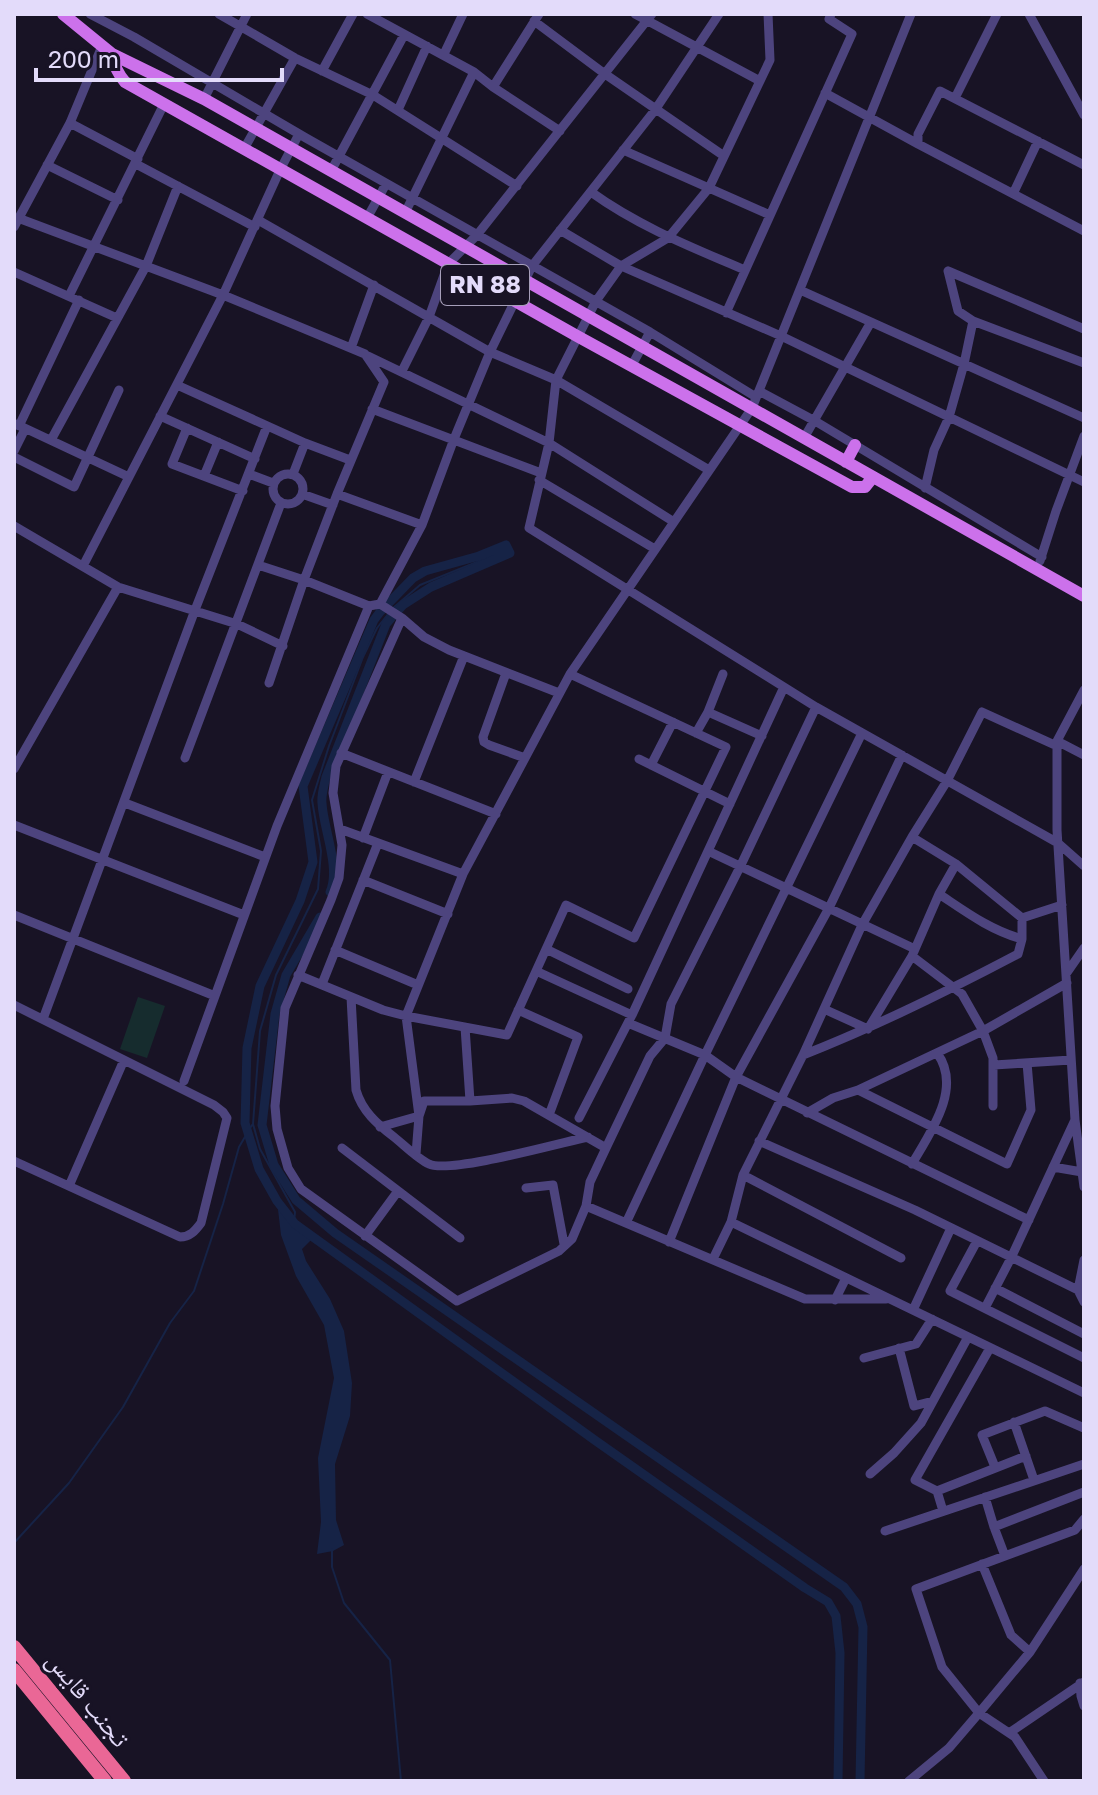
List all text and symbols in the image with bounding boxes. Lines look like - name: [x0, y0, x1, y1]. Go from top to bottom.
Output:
- scale bar: [36, 32, 282, 82]
- text: 200 m: [48, 44, 119, 73]
- road number: RN 88: [441, 265, 529, 305]
- street label: تجنب قايس: [40, 1644, 137, 1754]

